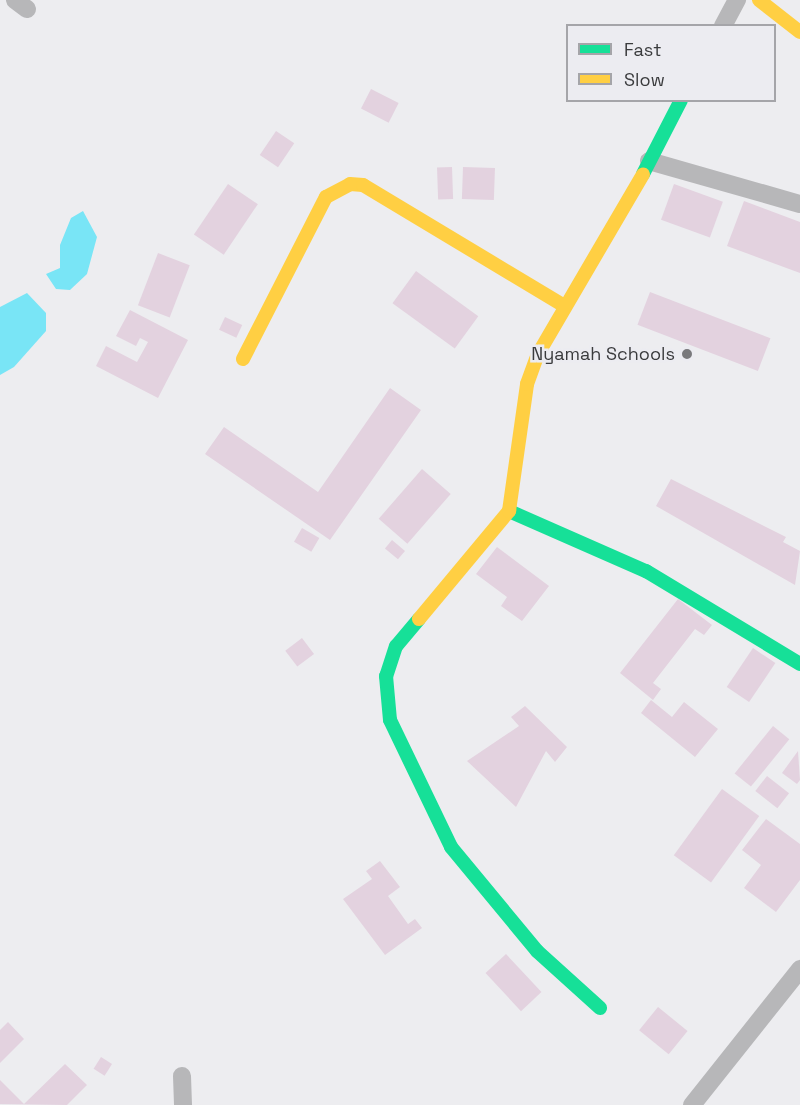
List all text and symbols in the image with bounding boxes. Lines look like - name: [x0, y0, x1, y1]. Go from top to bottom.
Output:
- legend: [566, 24, 776, 102]
- text: Fast: [624, 38, 661, 61]
- text: Slow: [624, 68, 665, 91]
- place label: Nyamah Schools: [531, 343, 675, 365]
- marker: Nyamah Schools: [680, 347, 694, 361]

